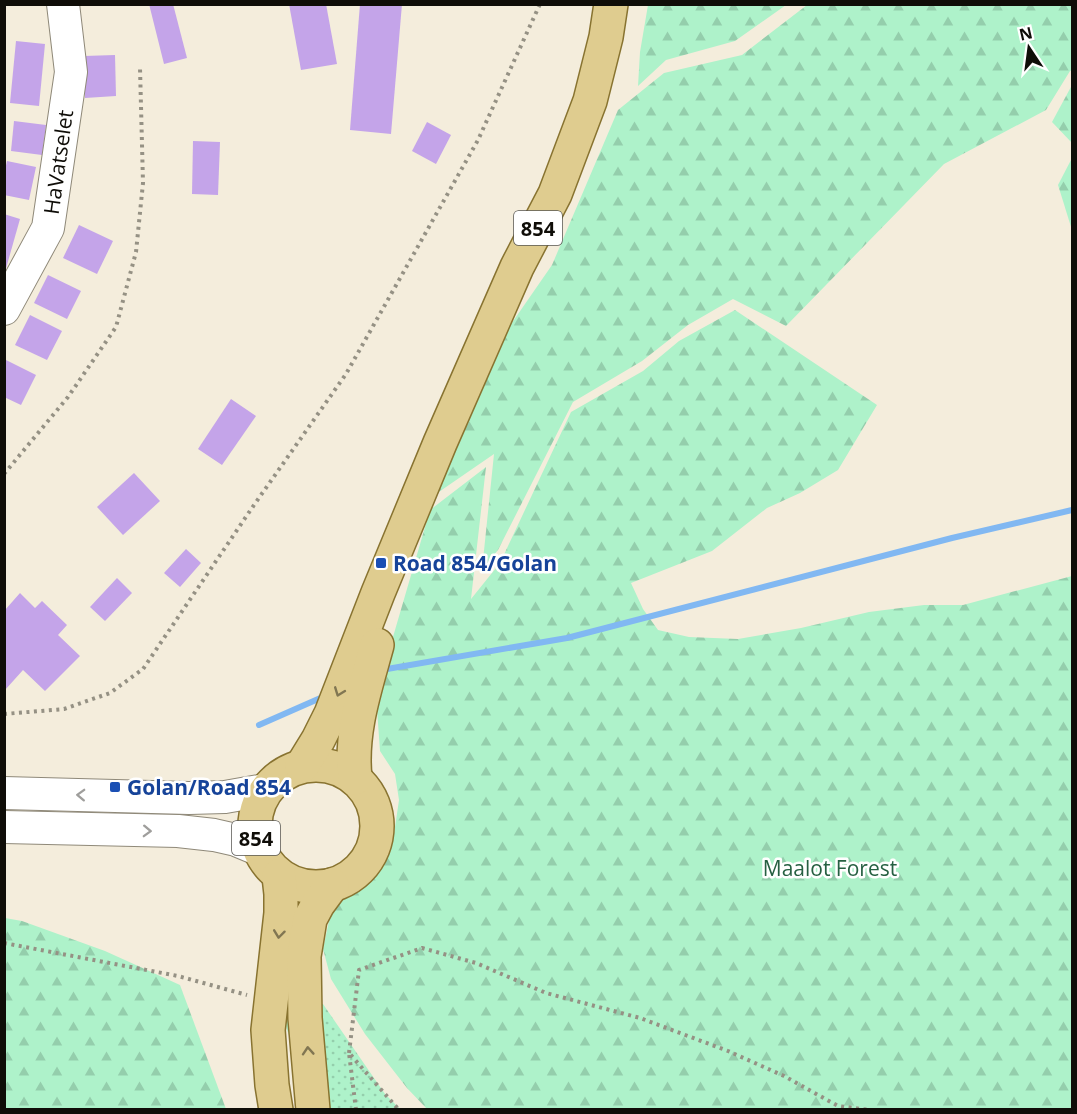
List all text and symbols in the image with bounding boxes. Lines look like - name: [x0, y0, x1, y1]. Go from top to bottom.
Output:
- north arrow: [999, 18, 1059, 78]
- text: N: [1017, 21, 1034, 46]
- street label: HaVatselet: [37, 108, 79, 216]
- road number: 854: [514, 211, 562, 245]
- place label: Road 854/Golan: [393, 549, 557, 577]
- marker: Road 854/Golan: [374, 556, 388, 570]
- one-way arrow: [334, 685, 346, 696]
- place label: Golan/Road 854: [127, 773, 291, 801]
- marker: Golan/Road 854: [108, 780, 122, 794]
- one-way arrow: [77, 788, 86, 801]
- road number: 854: [232, 821, 280, 855]
- one-way arrow: [142, 824, 151, 837]
- park label: Maalot Forest: [763, 854, 897, 882]
- one-way arrow: [273, 929, 285, 938]
- one-way arrow: [302, 1047, 315, 1056]

